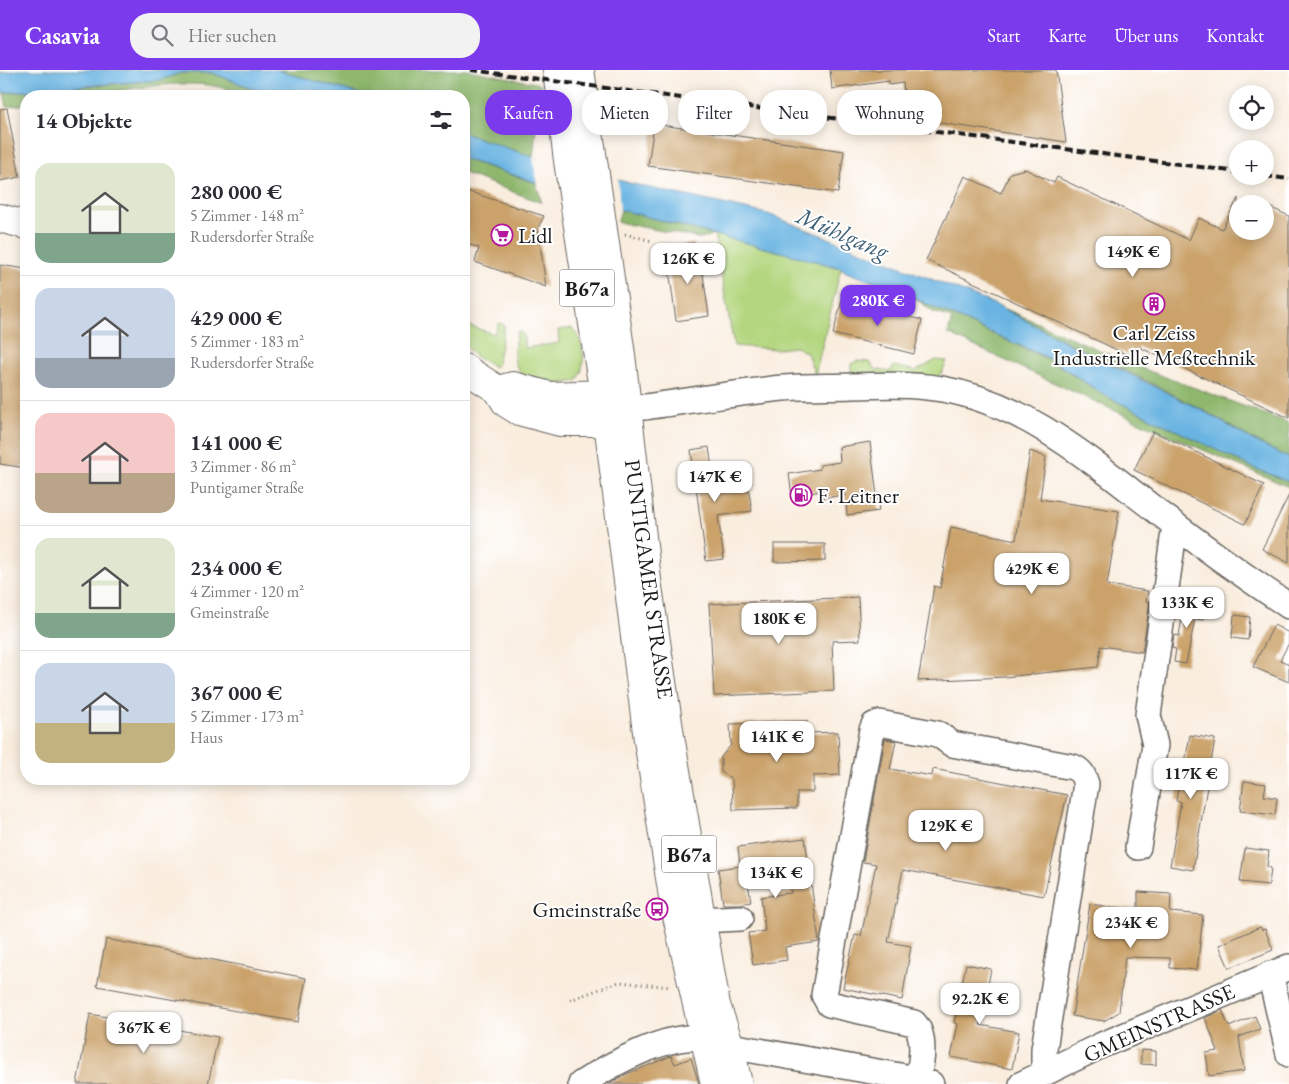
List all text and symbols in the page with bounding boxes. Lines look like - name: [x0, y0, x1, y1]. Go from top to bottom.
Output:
- search box: [130, 13, 480, 58]
- text: Casavia: [25, 20, 100, 51]
- icon: search: [148, 21, 176, 49]
- text: Hier suchen: [188, 23, 277, 48]
- text: Start: [987, 24, 1020, 47]
- text: Karte: [1048, 24, 1086, 47]
- text: Über uns: [1114, 24, 1178, 47]
- text: Kontakt: [1206, 24, 1264, 47]
- map controls: [1229, 85, 1274, 240]
- button: locate: [1229, 85, 1274, 130]
- chip: Kaufen: [485, 90, 572, 135]
- chip: Mieten: [582, 90, 668, 135]
- chip: Filter: [678, 90, 750, 135]
- chip: Neu: [760, 90, 827, 135]
- chip: Wohnung: [837, 90, 942, 135]
- icon: filters: [427, 106, 455, 134]
- text: 14 Objekte: [35, 107, 132, 134]
- button: +: [1229, 140, 1274, 185]
- text: 280 000 €: [190, 178, 282, 205]
- icon: home: [75, 183, 135, 243]
- button: −: [1229, 195, 1274, 240]
- water label: Mühlgang: [790, 199, 895, 267]
- text: 5 Zimmer · 148 m²: [190, 205, 304, 226]
- place label: Lidl: [518, 221, 553, 250]
- supermarket icon: Lidl: [490, 223, 514, 247]
- text: Rudersdorfer Straße: [190, 226, 314, 247]
- pin: 149K €: [1092, 236, 1174, 278]
- text: 149K €: [1106, 241, 1160, 262]
- pin: 126K €: [647, 242, 729, 285]
- text: 126K €: [661, 248, 715, 269]
- road number: B67a: [560, 270, 614, 307]
- pin: 280K €: [837, 284, 919, 327]
- text: 280K €: [851, 290, 905, 311]
- building icon: Carl Zeiss Industrielle Meßtechnik: [1142, 292, 1166, 316]
- text: 429 000 €: [190, 304, 282, 331]
- icon: home: [75, 308, 135, 368]
- place label: Carl Zeiss Industrielle Meßtechnik: [1053, 318, 1256, 372]
- text: 5 Zimmer · 183 m²: [190, 331, 304, 352]
- text: Rudersdorfer Straße: [190, 352, 314, 373]
- text: 141 000 €: [190, 429, 282, 456]
- icon: home: [75, 433, 135, 493]
- text: 3 Zimmer · 86 m²: [190, 456, 296, 477]
- street label: PUNTIGAMER STRASSE: [618, 458, 680, 700]
- pin: 147K €: [674, 460, 756, 503]
- text: 147K €: [688, 466, 742, 487]
- text: Puntigamer Straße: [190, 477, 304, 498]
- place label: F. Leitner: [817, 481, 900, 510]
- fuel station icon: F. Leitner: [789, 483, 813, 507]
- pin: 429K €: [991, 552, 1073, 595]
- text: 234 000 €: [190, 554, 282, 581]
- icon: home: [75, 558, 135, 618]
- text: 429K €: [1005, 558, 1059, 579]
- text: 4 Zimmer · 120 m²: [190, 581, 304, 602]
- pin: 133K €: [1146, 586, 1228, 629]
- text: 133K €: [1160, 592, 1214, 613]
- text: Gmeinstraße: [190, 602, 269, 623]
- pin: 180K €: [738, 602, 820, 645]
- text: 180K €: [752, 608, 806, 629]
- text: 367 000 €: [190, 679, 282, 706]
- icon: home: [75, 683, 135, 743]
- text: 5 Zimmer · 173 m²: [190, 706, 304, 727]
- pin: 141K €: [736, 720, 818, 763]
- text: 141K €: [750, 726, 804, 747]
- text: Haus: [190, 727, 223, 748]
- pin: 117K €: [1150, 758, 1232, 800]
- text: 117K €: [1164, 763, 1218, 784]
- pin: 129K €: [905, 810, 987, 852]
- text: 129K €: [919, 815, 973, 836]
- road number: B67a: [662, 836, 716, 872]
- pin: 134K €: [735, 856, 817, 899]
- text: 134K €: [749, 862, 803, 883]
- place label: Gmeinstraße: [532, 895, 641, 924]
- bus stop icon: Gmeinstraße: [645, 897, 669, 921]
- pin: 234K €: [1090, 906, 1172, 949]
- text: 234K €: [1104, 912, 1158, 933]
- street label: GMEINSTRASSE: [1079, 977, 1239, 1069]
- pin: 92.2K €: [934, 982, 1026, 1025]
- text: 92.2K €: [951, 988, 1009, 1009]
- pin: 367K €: [103, 1012, 185, 1054]
- text: 367K €: [117, 1017, 171, 1038]

